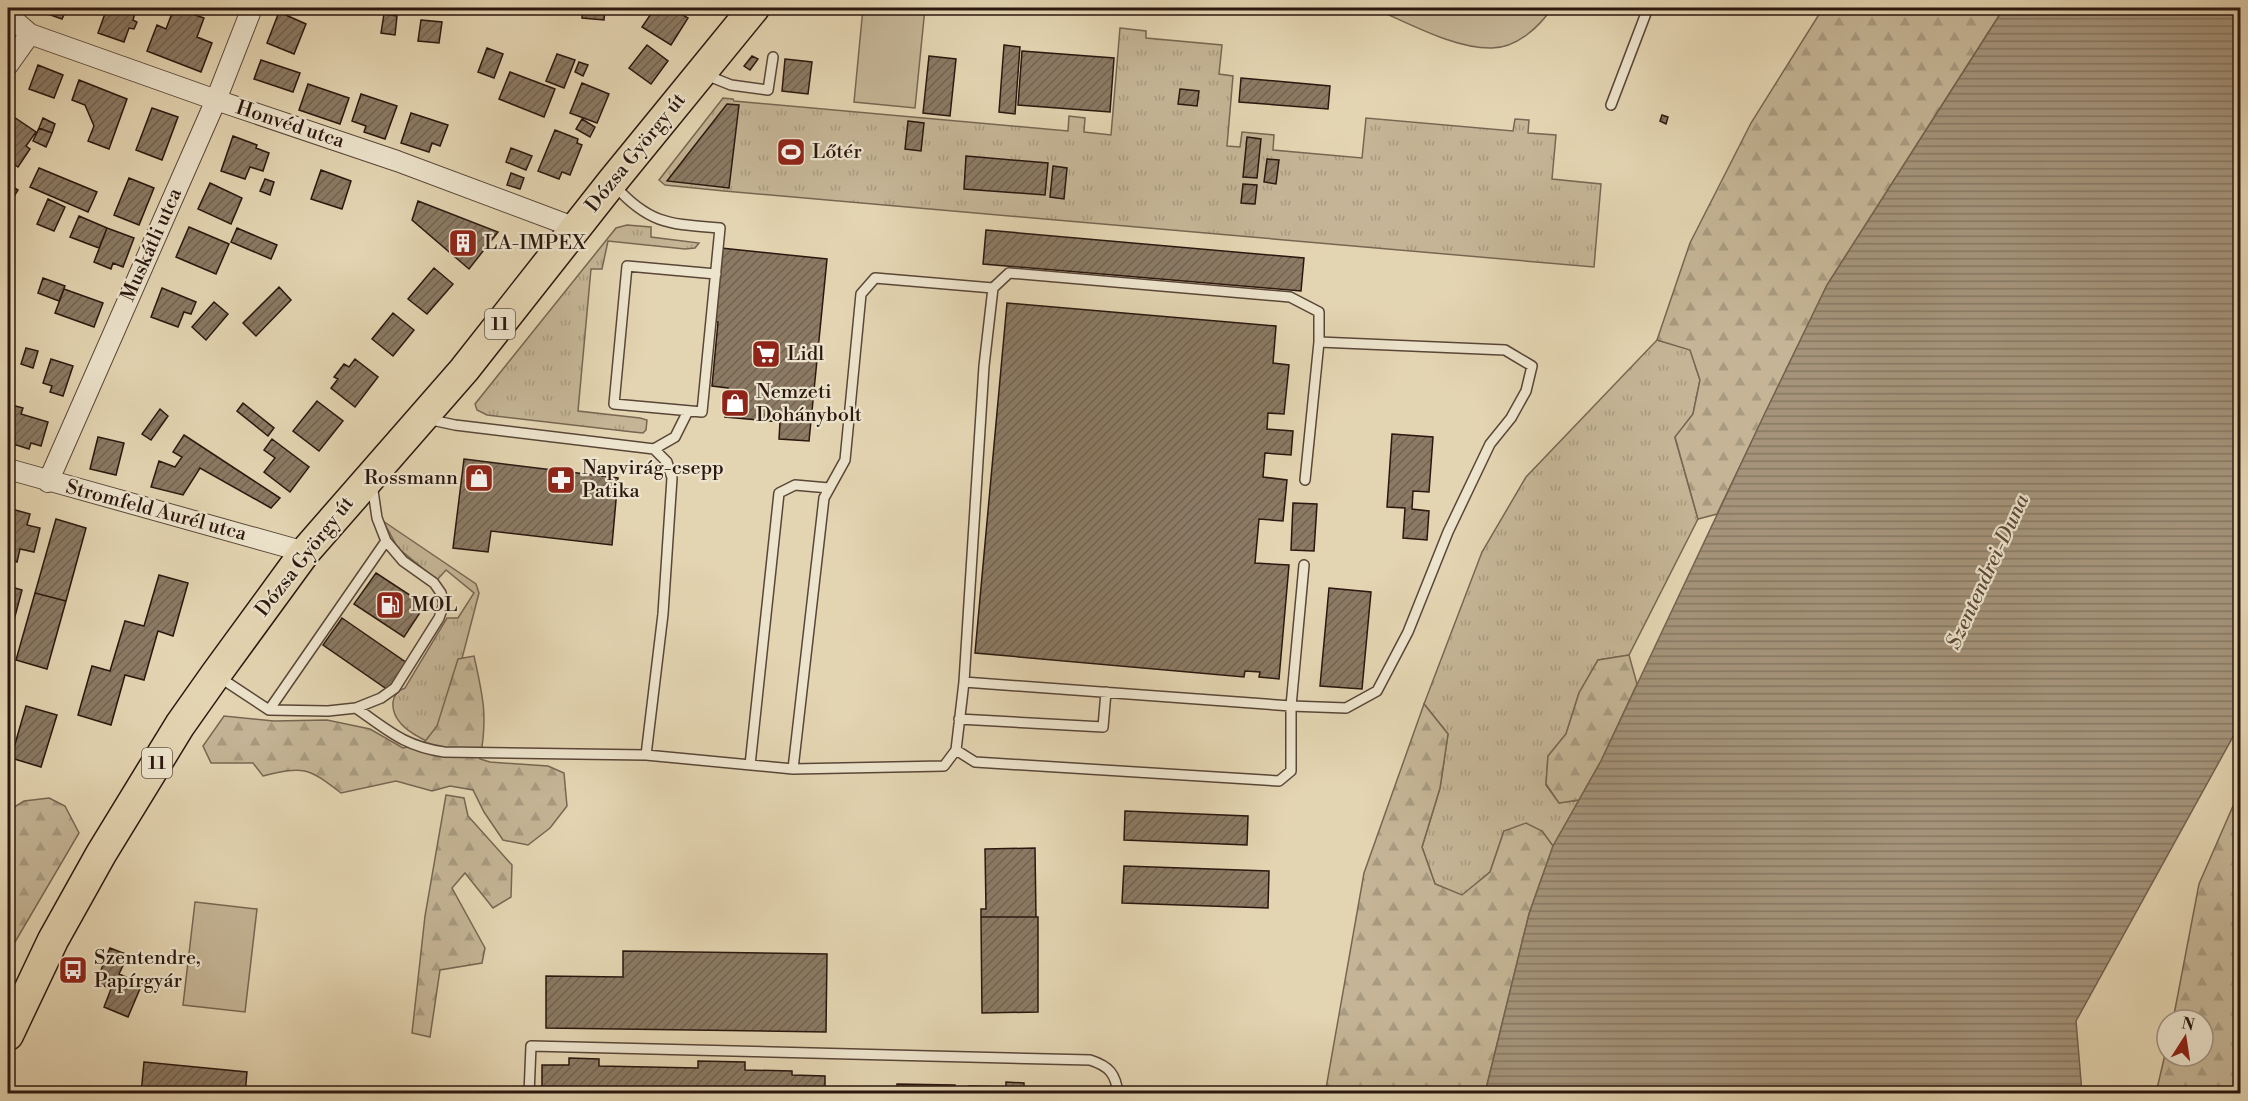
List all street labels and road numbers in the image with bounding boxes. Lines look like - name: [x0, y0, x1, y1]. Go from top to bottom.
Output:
- street label: Dózsa György út: [580, 88, 692, 218]
- street label: Honvéd utca: [233, 96, 348, 155]
- street label: Muskátli utca: [116, 184, 188, 306]
- road number: 11: [485, 309, 515, 339]
- street label: Stromfeld Aurél utca: [63, 475, 250, 547]
- street label: Dózsa György út: [250, 492, 360, 622]
- road number: 11: [142, 748, 172, 778]

